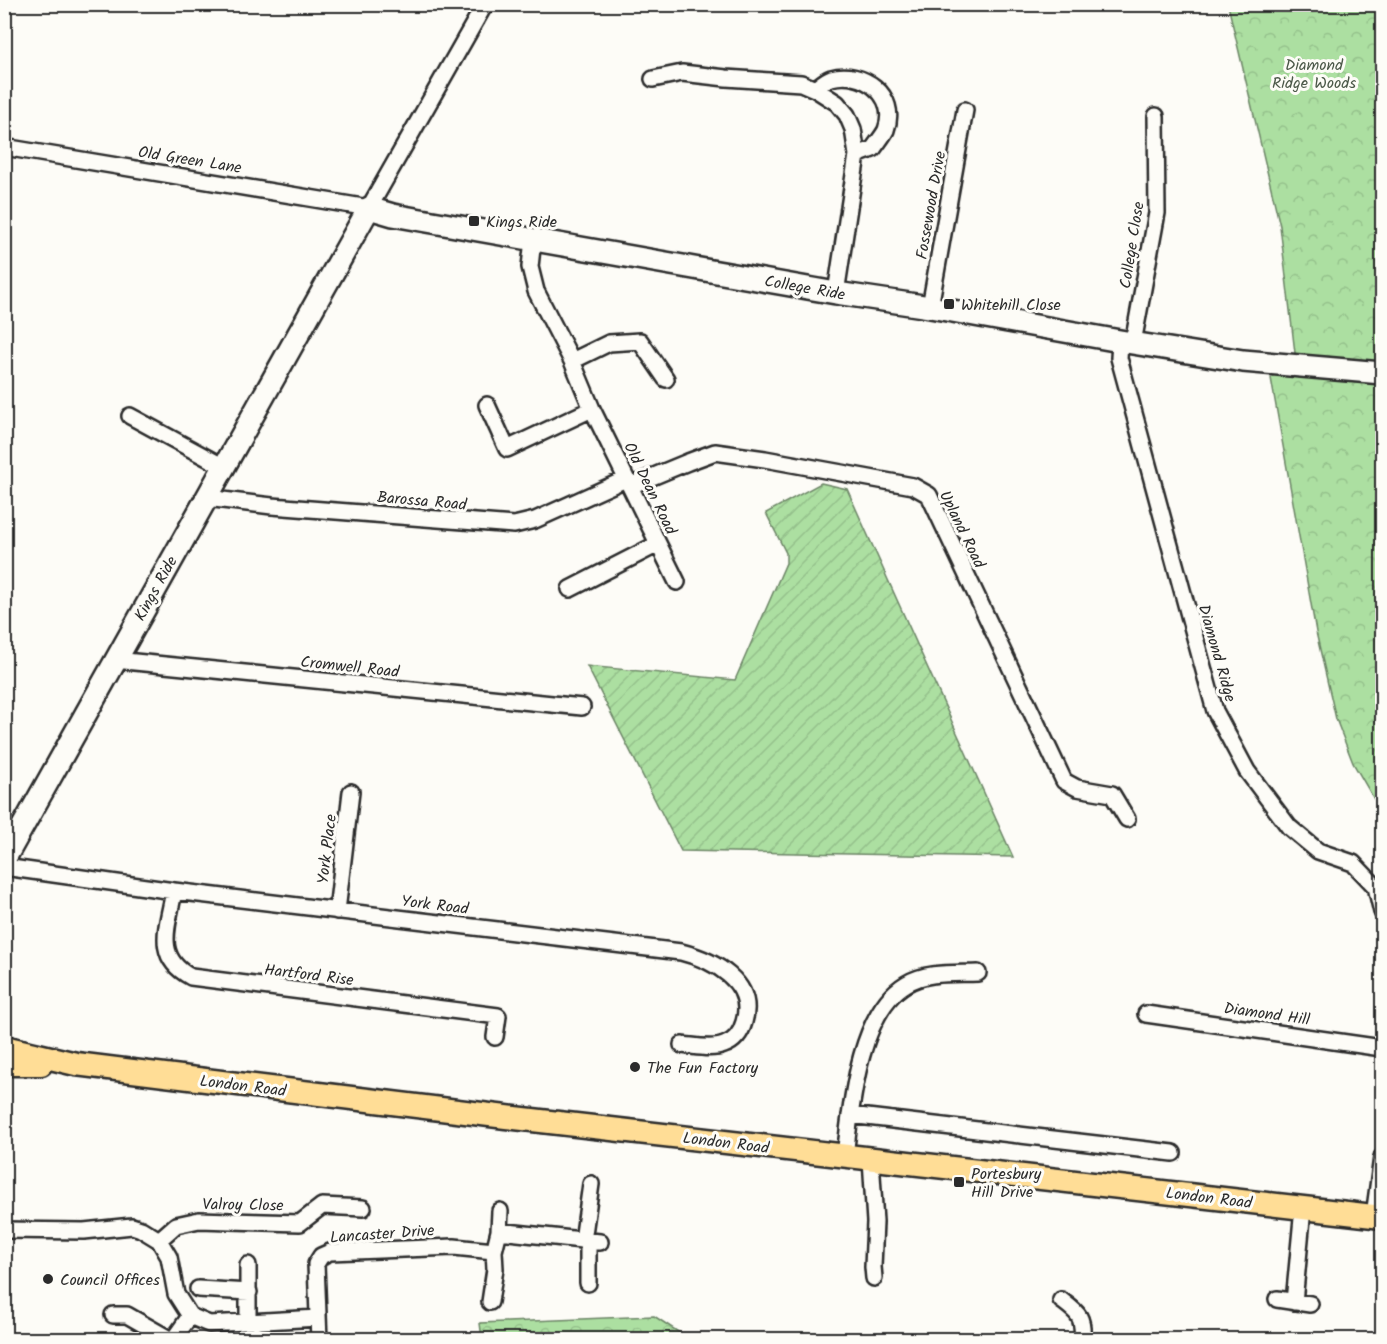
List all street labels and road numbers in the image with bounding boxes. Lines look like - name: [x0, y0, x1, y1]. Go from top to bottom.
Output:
- street label: Old Green Lane: [136, 140, 243, 181]
- street label: Fossewood Drive: [910, 149, 953, 261]
- street label: College Close: [1113, 200, 1152, 291]
- street label: College Ride: [762, 269, 847, 308]
- street label: Old Dean Road: [616, 438, 683, 540]
- street label: Barossa Road: [376, 485, 469, 518]
- street label: Upland Road: [932, 487, 992, 574]
- street label: Kings Ride: [128, 552, 184, 626]
- street label: Diamond Ridge: [1191, 602, 1242, 705]
- street label: Cromwell Road: [299, 650, 401, 685]
- street label: York Place: [311, 813, 344, 885]
- street label: York Road: [400, 889, 471, 922]
- street label: Hartford Rise: [263, 958, 355, 993]
- street label: Diamond Hill: [1222, 996, 1312, 1033]
- street label: London Road: [198, 1069, 288, 1104]
- street label: London Road: [681, 1126, 771, 1161]
- street label: London Road: [1164, 1181, 1254, 1216]
- street label: Valroy Close: [202, 1192, 284, 1219]
- street label: Lancaster Drive: [329, 1218, 435, 1251]

